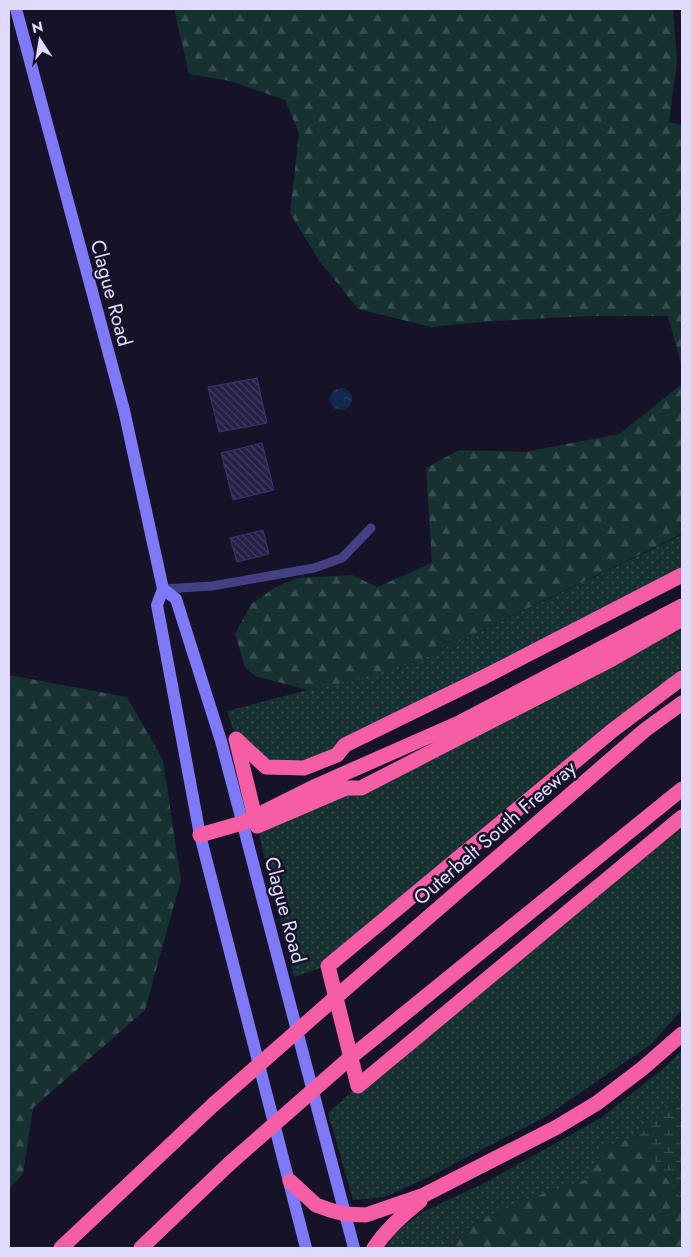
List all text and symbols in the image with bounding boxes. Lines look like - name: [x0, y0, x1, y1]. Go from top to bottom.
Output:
- north arrow: [15, 15, 65, 65]
- text: N: [30, 16, 45, 38]
- street label: Clague Road: [83, 236, 139, 350]
- street label: Outerbelt South Freeway: [407, 754, 583, 912]
- street label: Clague Road: [257, 853, 313, 967]

